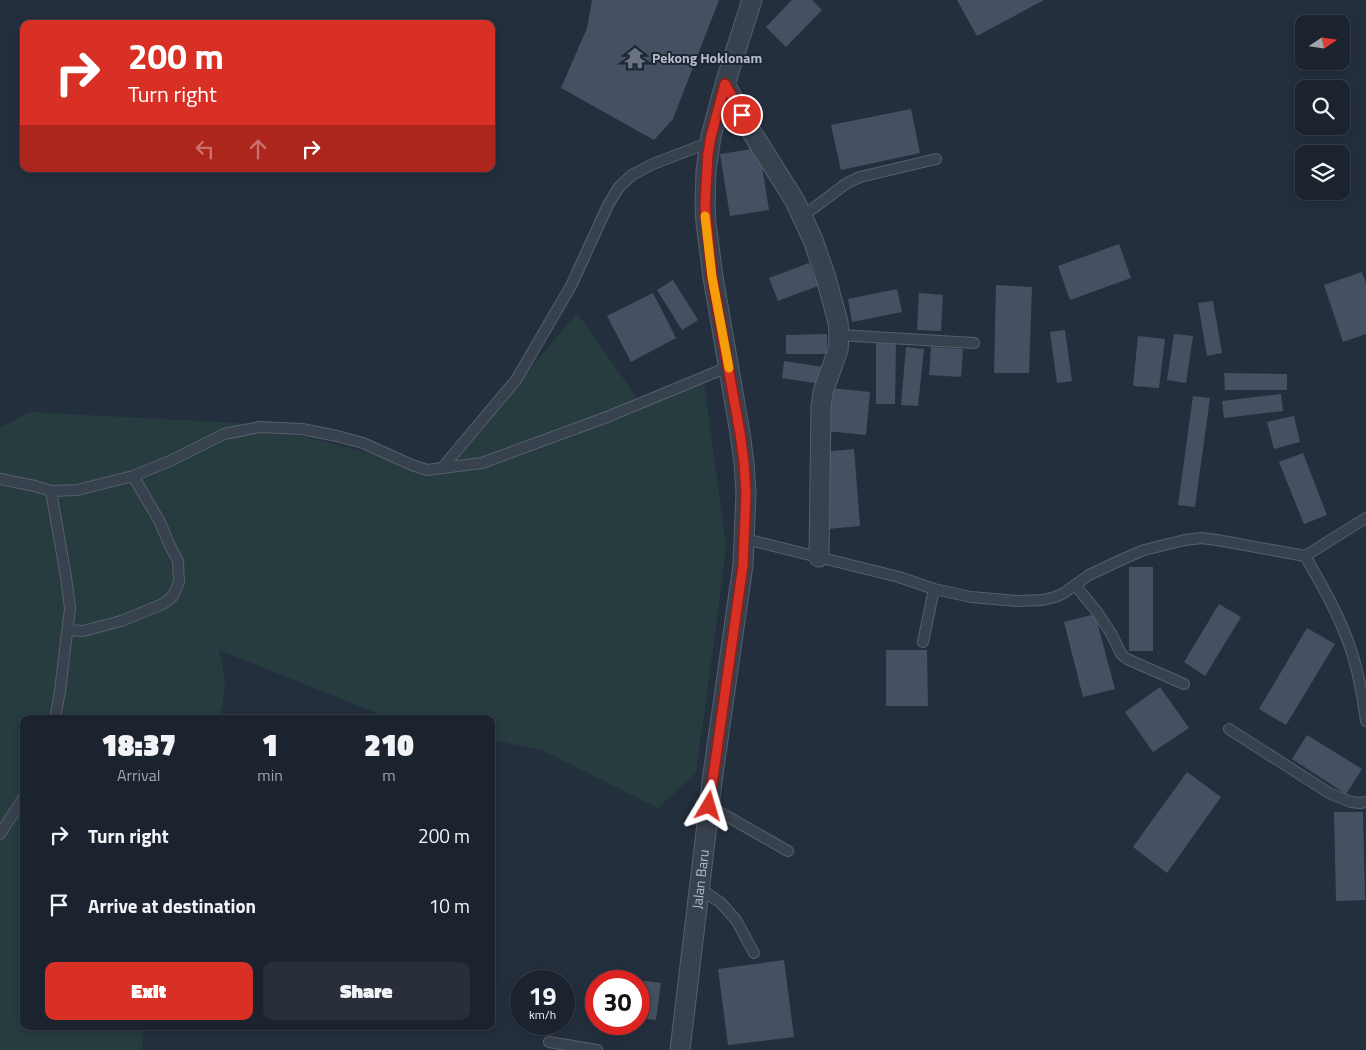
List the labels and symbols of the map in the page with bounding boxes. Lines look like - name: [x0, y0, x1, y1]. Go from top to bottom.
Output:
- north arrow: [1295, 15, 1350, 70]
- temple icon: Pekong Hoklonam: [622, 45, 648, 71]
- place label: Pekong Hoklonam: [652, 47, 762, 68]
- pin: [721, 94, 763, 136]
- position arrow: [682, 779, 734, 831]
- street label: Jalan Baru: [686, 848, 714, 910]
- speed limit sign: 30: [585, 970, 650, 1035]

